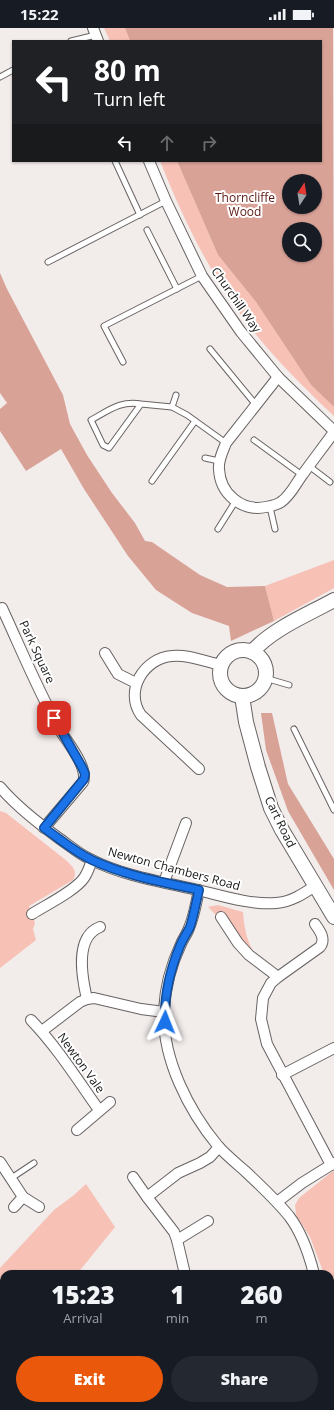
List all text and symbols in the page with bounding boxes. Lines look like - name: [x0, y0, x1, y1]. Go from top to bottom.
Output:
- text: 15:22: [20, 4, 59, 24]
- text: 80 m: [94, 51, 161, 89]
- icon: left: [28, 56, 80, 108]
- text: Turn left: [94, 87, 165, 111]
- icon: left: [114, 132, 136, 154]
- icon: ahead: [156, 132, 178, 154]
- icon: right: [198, 132, 220, 154]
- north arrow: [282, 174, 322, 214]
- map controls: [282, 174, 322, 262]
- park label: Thorncliffe Wood: [215, 189, 275, 220]
- button: search: [282, 222, 322, 262]
- street label: Churchill Way: [208, 264, 266, 337]
- street label: Park Square: [15, 617, 60, 686]
- pin: [37, 701, 71, 735]
- icon: arrive: [43, 707, 65, 729]
- street label: Cart Road: [261, 793, 300, 850]
- street label: Newton Chambers Road: [106, 843, 242, 894]
- position arrow: [144, 1001, 186, 1043]
- street label: Newton Vale: [54, 1029, 109, 1096]
- text: 15:23: [51, 1278, 115, 1311]
- text: 1: [170, 1278, 185, 1311]
- text: 260: [240, 1278, 283, 1311]
- text: Arrival: [63, 1309, 102, 1327]
- text: min: [166, 1309, 189, 1327]
- text: m: [256, 1309, 268, 1327]
- button: Exit: [16, 1356, 163, 1402]
- button: Share: [171, 1356, 318, 1402]

